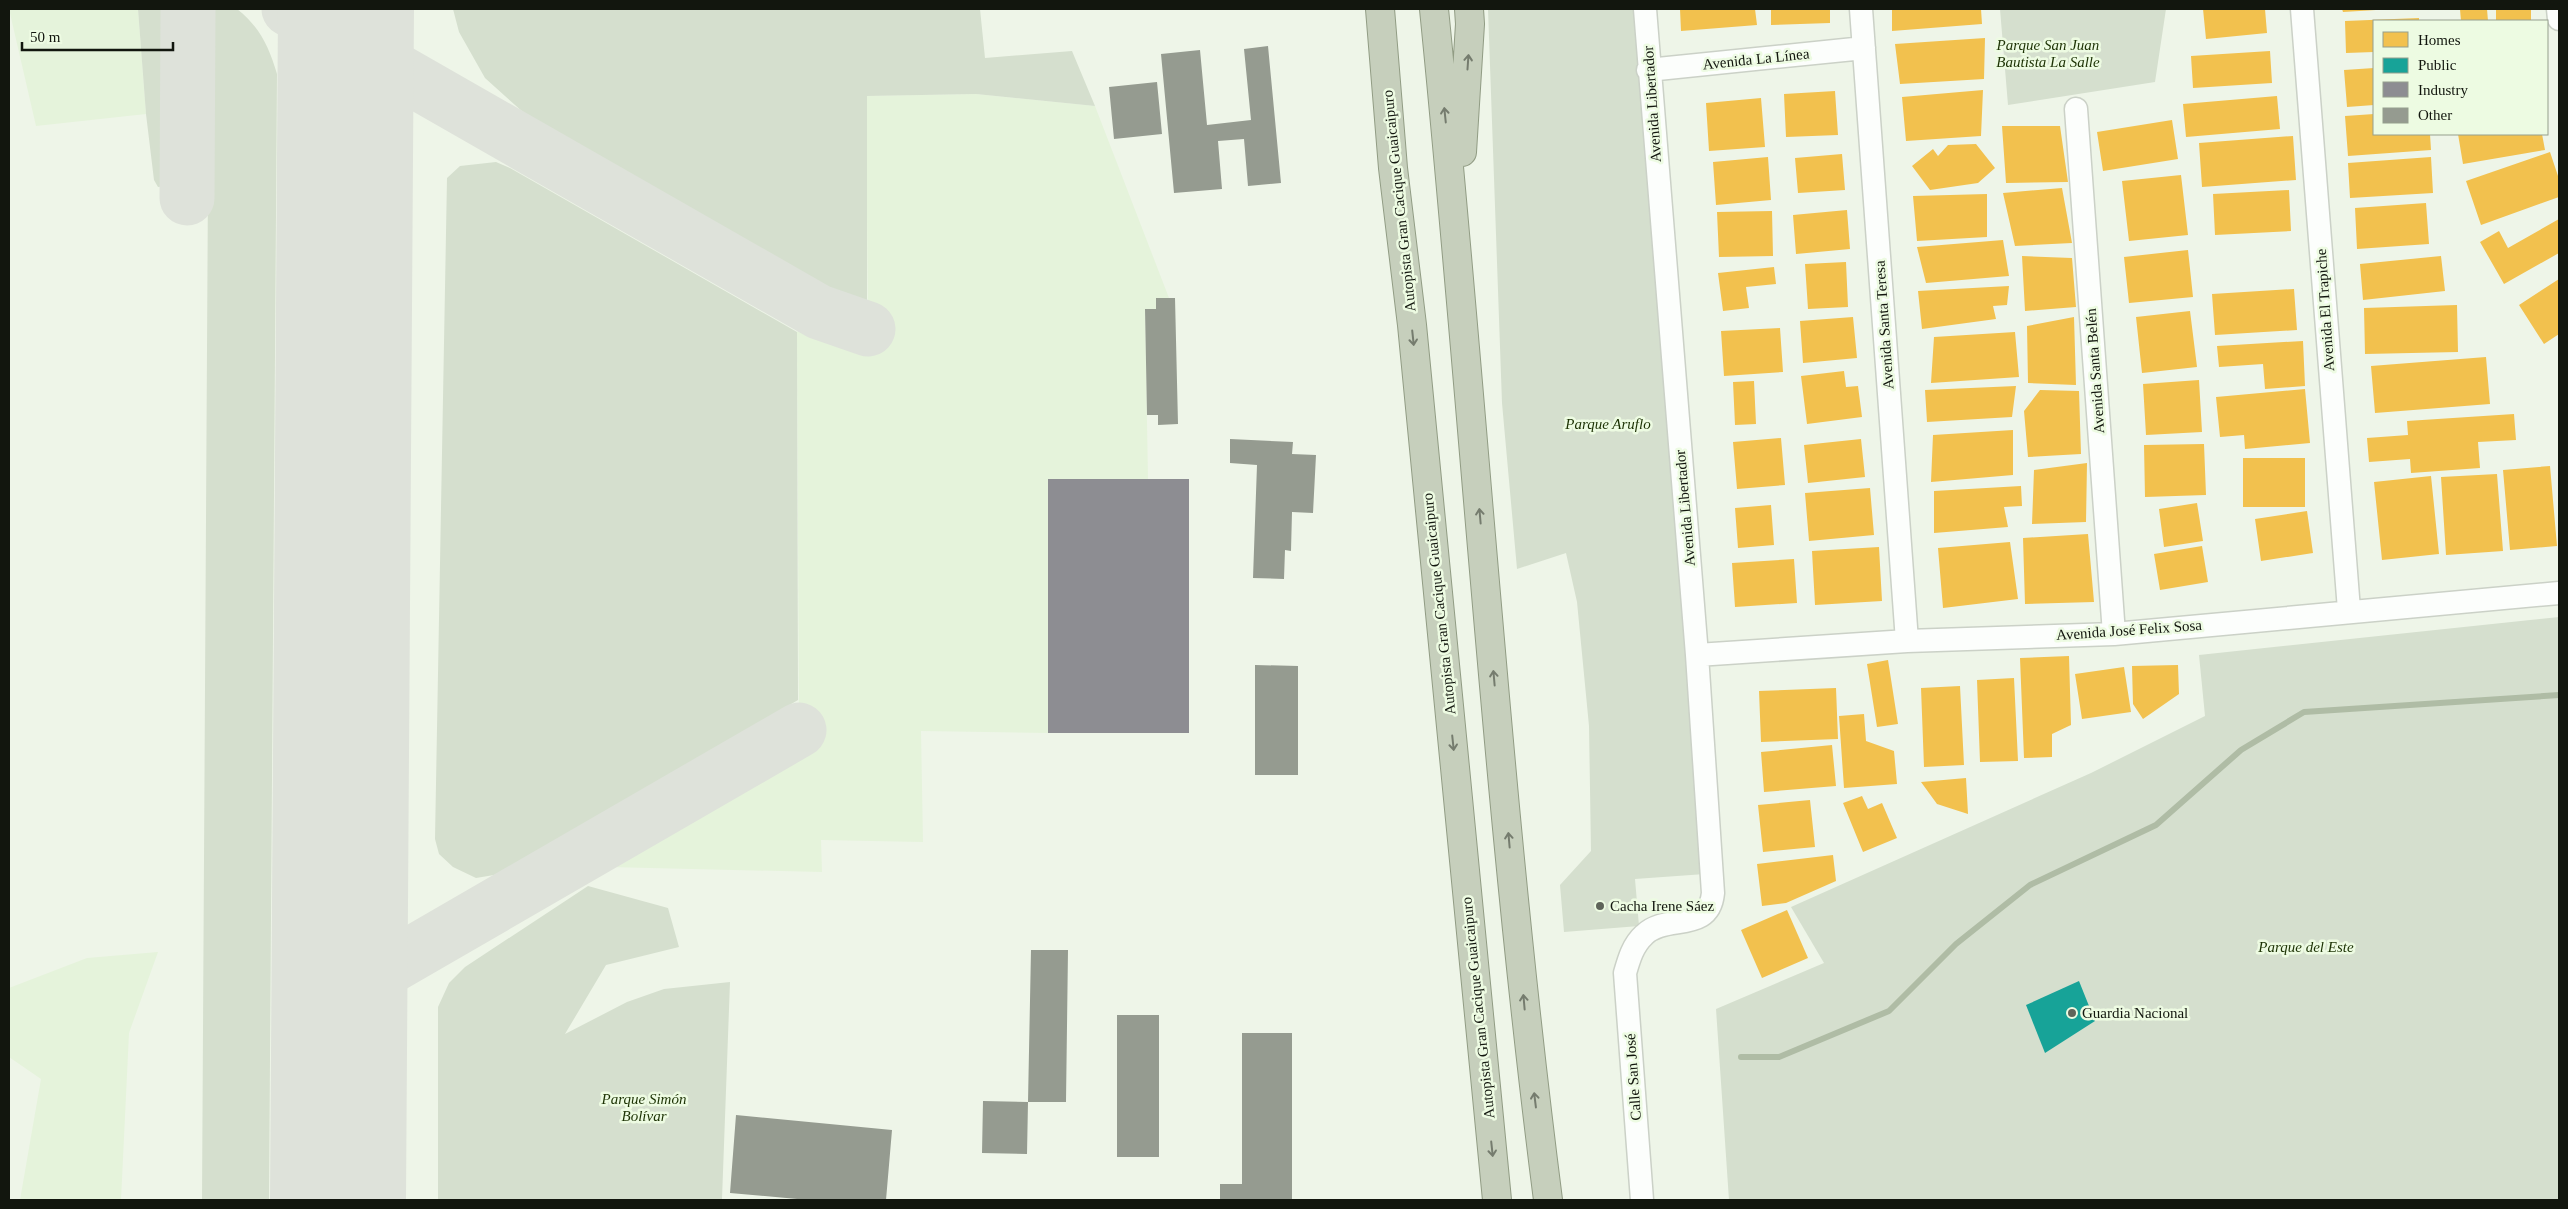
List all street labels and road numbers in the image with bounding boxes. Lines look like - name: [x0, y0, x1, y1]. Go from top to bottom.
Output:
- street label: Avenida Libertador: [1640, 45, 1664, 163]
- street label: Avenida La Línea: [1702, 45, 1810, 73]
- street label: Autopista Gran Cacique Guaicaipuro: [1379, 89, 1419, 313]
- street label: Avenida El Trapiche: [2313, 248, 2337, 372]
- street label: Avenida Santa Teresa: [1871, 260, 1896, 390]
- street label: Avenida Santa Belén: [2083, 307, 2107, 434]
- street label: Avenida Libertador: [1672, 449, 1698, 567]
- street label: Autopista Gran Cacique Guaicaipuro: [1419, 492, 1459, 716]
- street label: Avenida José Felix Sosa: [2056, 617, 2203, 643]
- street label: Autopista Gran Cacique Guaicaipuro: [1458, 896, 1498, 1120]
- street label: Calle San José: [1622, 1032, 1644, 1121]

